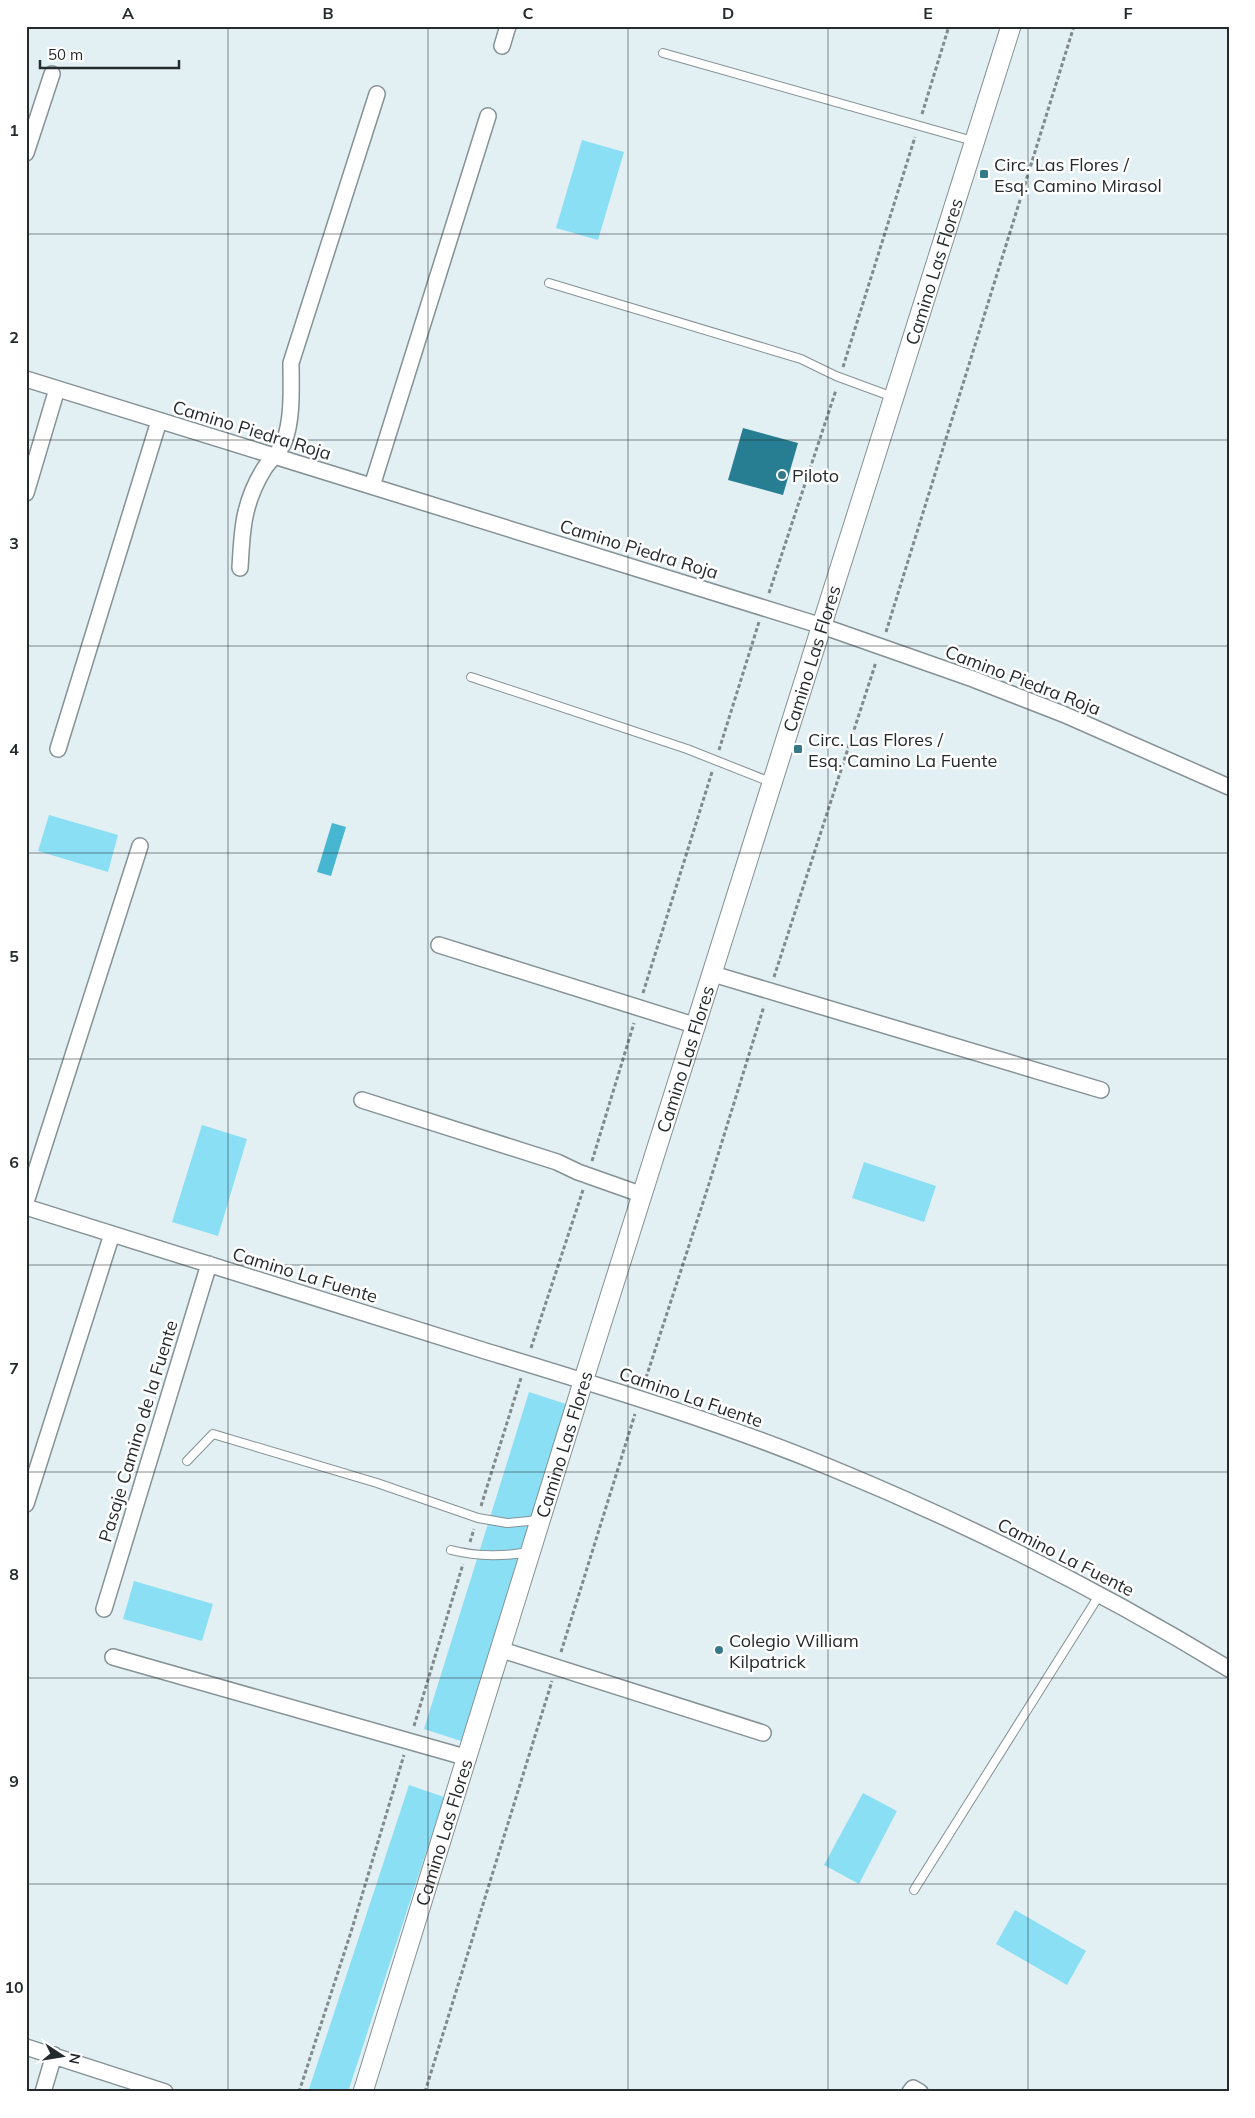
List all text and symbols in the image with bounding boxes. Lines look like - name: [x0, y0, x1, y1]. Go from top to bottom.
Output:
- text: A: [122, 3, 134, 23]
- text: B: [322, 3, 334, 23]
- text: C: [523, 3, 534, 23]
- text: D: [722, 3, 734, 23]
- text: E: [923, 3, 933, 23]
- text: F: [1123, 3, 1133, 23]
- scale bar: [40, 38, 179, 70]
- text: 50 m: [48, 45, 83, 64]
- text: 1: [9, 120, 19, 140]
- place label: Circ. Las Flores / Esq. Camino Mirasol: [994, 153, 1162, 197]
- marker: Circ. Las Flores / Esq. Camino Mirasol: [978, 168, 990, 180]
- street label: Camino Las Flores: [900, 195, 968, 348]
- text: 2: [9, 327, 19, 347]
- street label: Camino Piedra Roja: [170, 395, 334, 465]
- place label: Piloto: [792, 464, 839, 487]
- marker: Piloto: [776, 469, 788, 481]
- street label: Camino Piedra Roja: [557, 514, 721, 584]
- text: 3: [9, 533, 19, 553]
- street label: Camino Las Flores: [777, 582, 845, 735]
- street label: Camino Piedra Roja: [942, 640, 1104, 720]
- place label: Circ. Las Flores / Esq. Camino La Fuente: [808, 728, 997, 772]
- text: 4: [9, 739, 19, 759]
- marker: Circ. Las Flores / Esq. Camino La Fuente: [792, 743, 804, 755]
- text: 5: [9, 946, 19, 966]
- street label: Camino Las Flores: [651, 983, 719, 1135]
- text: 6: [9, 1152, 19, 1172]
- street label: Camino La Fuente: [230, 1242, 380, 1308]
- street label: Pasaje Camino de la Fuente: [93, 1317, 183, 1545]
- text: 7: [9, 1358, 19, 1378]
- street label: Camino La Fuente: [616, 1362, 766, 1432]
- street label: Camino Las Flores: [530, 1368, 597, 1521]
- street label: Camino La Fuente: [994, 1513, 1138, 1601]
- text: 8: [9, 1564, 19, 1584]
- place label: Colegio William Kilpatrick: [729, 1629, 859, 1673]
- marker: Colegio William Kilpatrick: [713, 1644, 725, 1656]
- street label: Camino Las Flores: [410, 1756, 477, 1908]
- text: 9: [9, 1771, 19, 1791]
- text: 10: [4, 1977, 24, 1997]
- north arrow: [38, 2030, 88, 2080]
- text: N: [65, 2052, 85, 2066]

